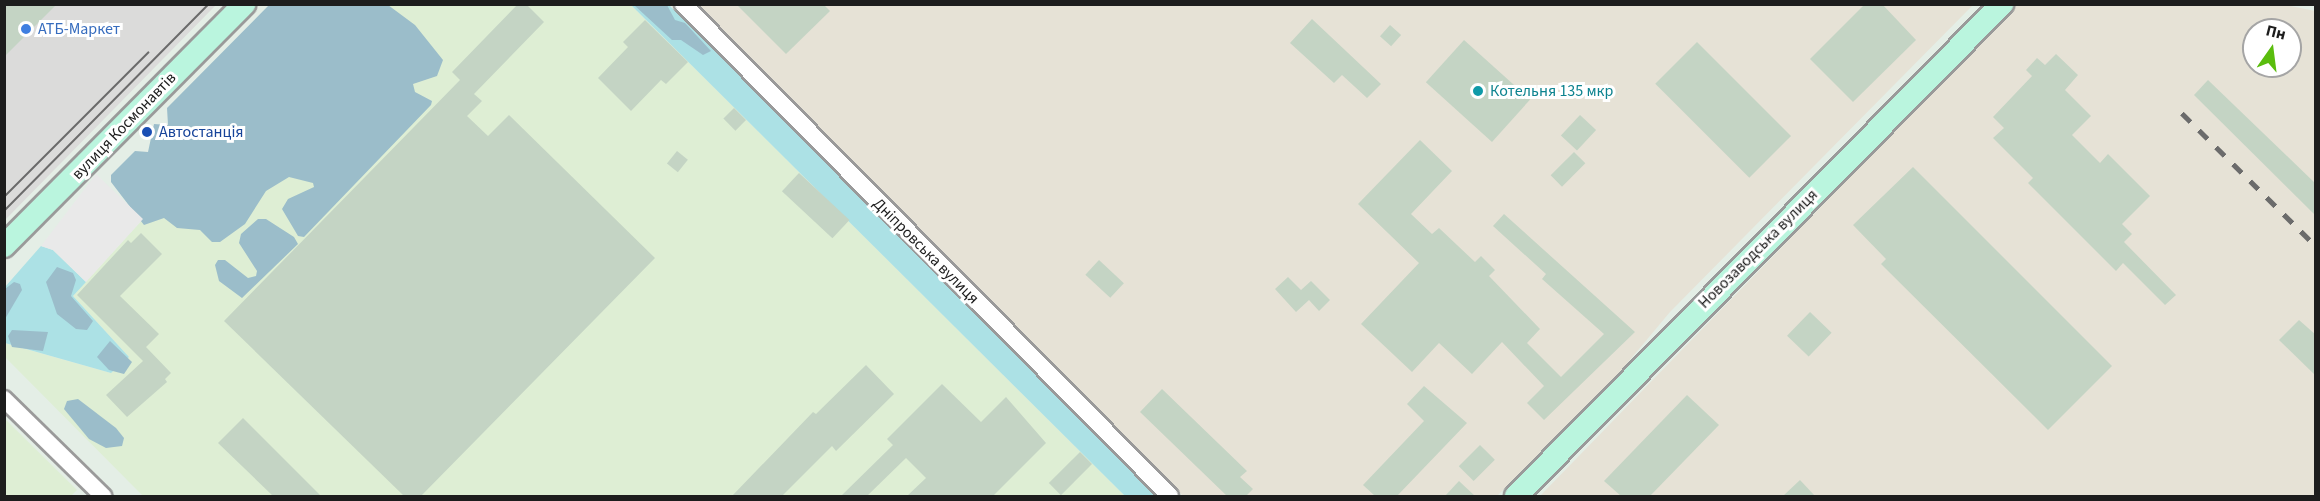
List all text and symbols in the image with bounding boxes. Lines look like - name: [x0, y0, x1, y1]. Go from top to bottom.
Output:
- north arrow: [2242, 18, 2302, 78]
- place label: АТБ-Маркет: [38, 19, 120, 39]
- text: Пн: [2264, 19, 2288, 46]
- marker: АТБ-Маркет: [19, 22, 33, 36]
- street label: вулиця Космонавтів: [68, 68, 180, 184]
- place label: Котельня 135 мкр: [1490, 81, 1613, 101]
- marker: Котельня 135 мкр: [1471, 84, 1485, 98]
- place label: Автостанція: [159, 122, 244, 142]
- marker: Автостанція: [140, 125, 154, 139]
- street label: Новозаводська вулиця: [1694, 185, 1822, 313]
- street label: Дніпровська вулиця: [869, 194, 983, 308]

